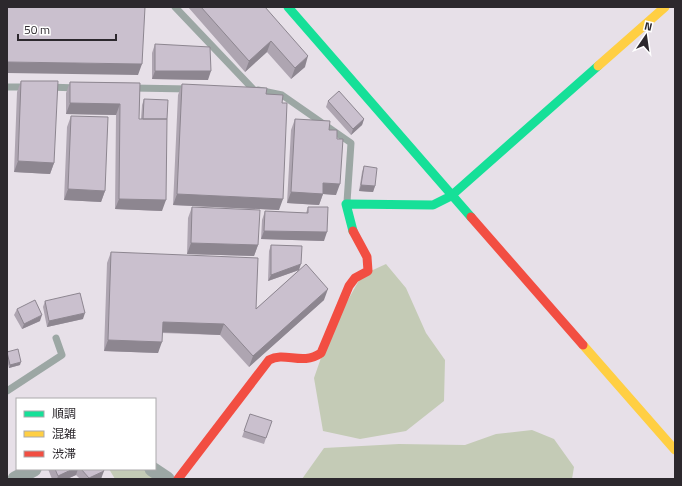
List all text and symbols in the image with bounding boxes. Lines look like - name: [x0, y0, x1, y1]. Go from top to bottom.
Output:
- scale bar: [18, 16, 116, 42]
- north arrow: [626, 16, 666, 56]
- text: N: [643, 18, 654, 35]
- text: 50 m: [24, 20, 50, 39]
- legend: [16, 398, 156, 470]
- text: 順調: [52, 404, 76, 423]
- text: 混雑: [52, 424, 76, 443]
- text: 渋滞: [52, 444, 76, 463]

